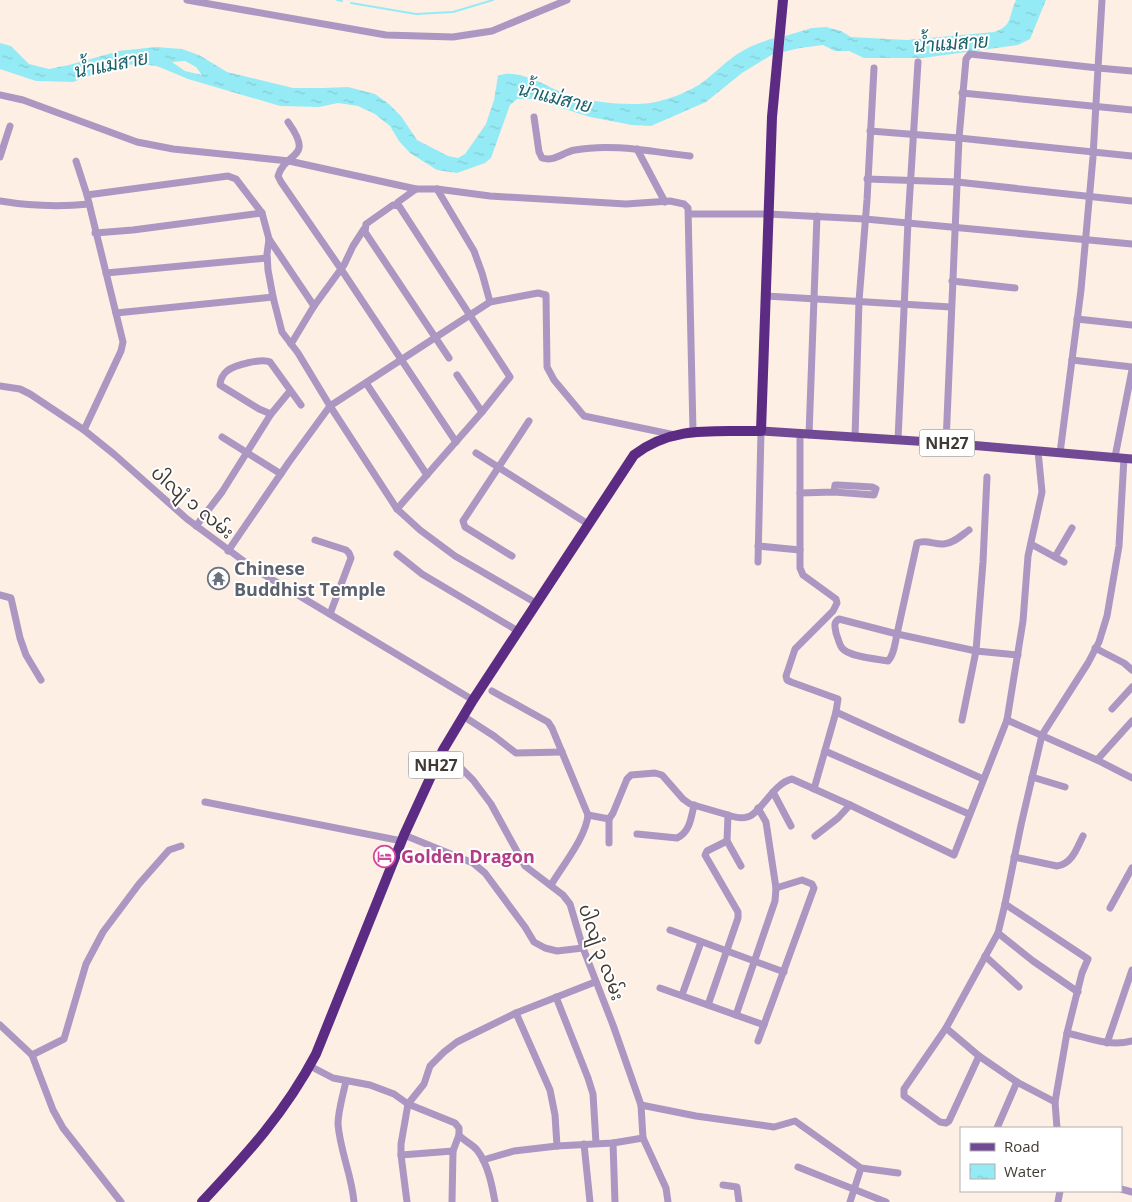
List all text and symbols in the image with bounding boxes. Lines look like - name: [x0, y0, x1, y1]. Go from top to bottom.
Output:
- water label: น้ำแม่สาย: [912, 25, 989, 59]
- water label: น้ำแม่สาย: [71, 42, 150, 84]
- water label: น้ำแม่สาย: [515, 73, 595, 119]
- road number: NH27: [920, 429, 974, 456]
- street label: ပါလျံ ၁ လမ်း: [144, 460, 239, 547]
- place label: Chinese Buddhist Temple: [234, 556, 386, 601]
- temple icon: Chinese Buddhist Temple: [206, 566, 230, 590]
- road number: NH27: [408, 752, 464, 778]
- hotel icon: Golden Dragon: [373, 844, 397, 868]
- place label: Golden Dragon: [401, 844, 535, 868]
- street label: ပါလျံ ၃ လမ်း: [570, 900, 631, 1005]
- legend: [960, 1127, 1122, 1192]
- text: Road: [1004, 1136, 1040, 1156]
- text: Water: [1004, 1161, 1046, 1181]

